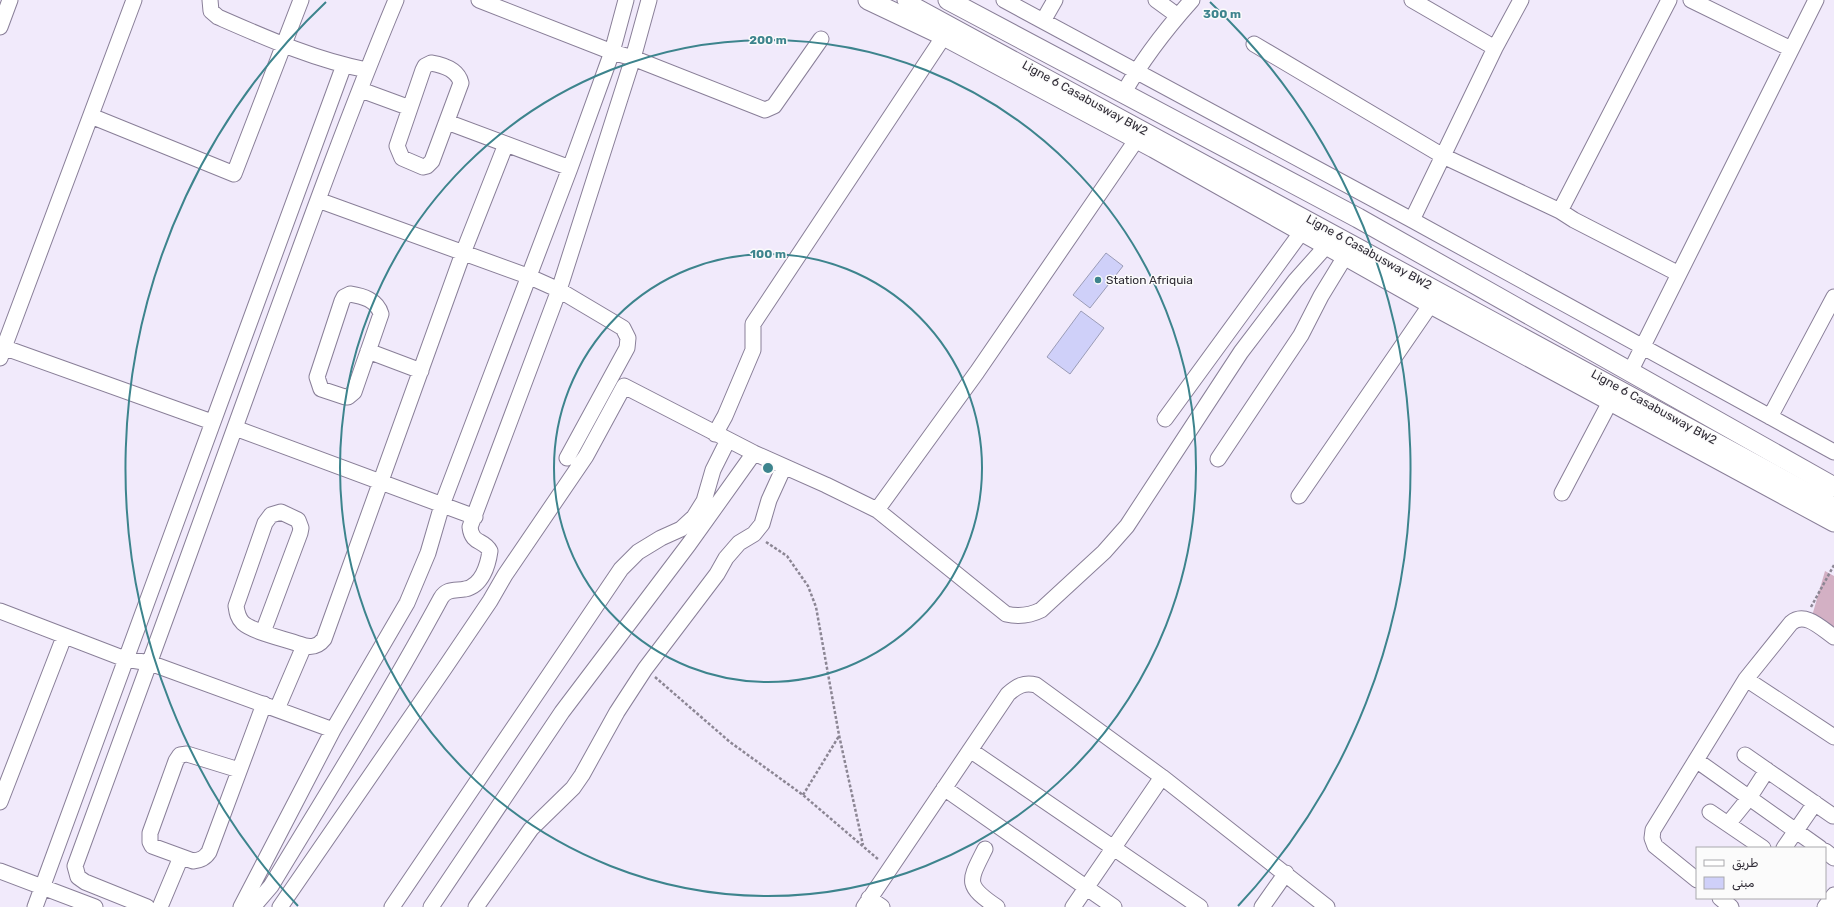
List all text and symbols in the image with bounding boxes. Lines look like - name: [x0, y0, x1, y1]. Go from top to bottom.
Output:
- text: 300 m: [1203, 7, 1241, 21]
- text: 200 m: [749, 33, 787, 47]
- street label: Ligne 6 Casabusway BW2: [1020, 58, 1150, 138]
- street label: Ligne 6 Casabusway BW2: [1304, 212, 1434, 292]
- text: 100 m: [750, 247, 786, 261]
- place label: Station Afriquia: [1106, 273, 1193, 287]
- marker: Station Afriquia: [1093, 275, 1103, 285]
- street label: Ligne 6 Casabusway BW2: [1589, 367, 1719, 447]
- centre of rings: [761, 461, 775, 475]
- legend: [1696, 847, 1826, 899]
- text: طريق: [1732, 856, 1758, 871]
- text: مبنى: [1732, 876, 1755, 891]

